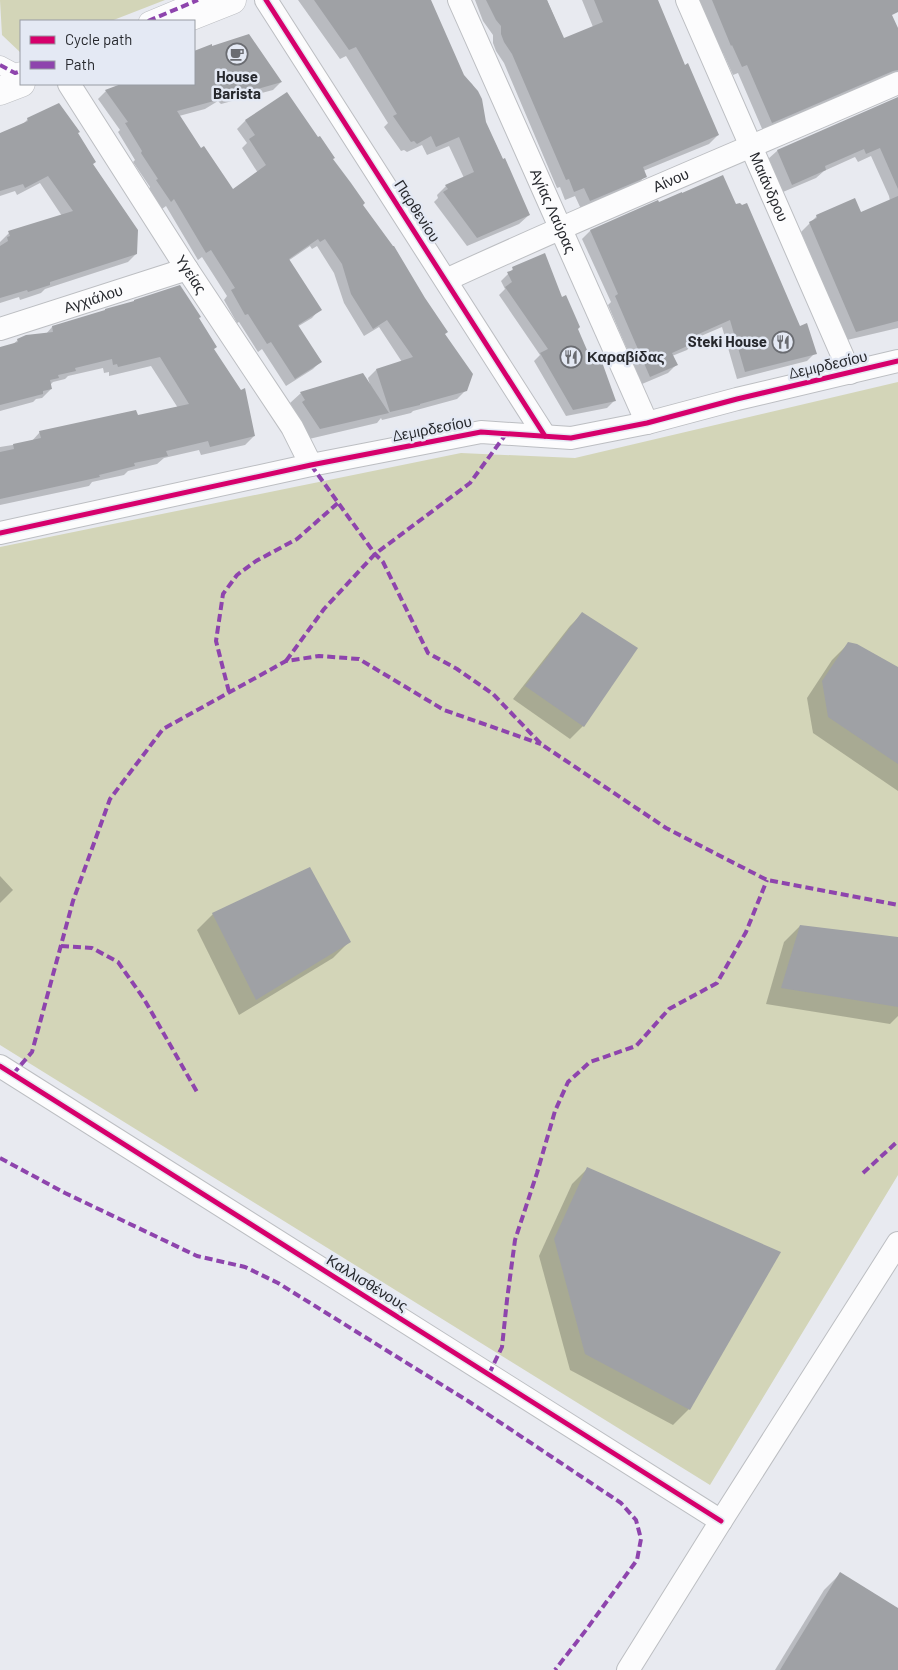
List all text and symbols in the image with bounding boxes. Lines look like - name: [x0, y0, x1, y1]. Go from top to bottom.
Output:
- legend: [20, 20, 195, 85]
- text: Cycle path: [65, 30, 132, 48]
- cafe icon: House Barista: [225, 42, 249, 66]
- text: Path: [65, 55, 95, 73]
- place label: House Barista: [213, 67, 261, 102]
- street label: Μαιάνδρου: [747, 149, 793, 224]
- street label: Αίνου: [650, 164, 691, 195]
- street label: Αγίας Λαύρας: [527, 166, 580, 256]
- street label: Παρθενίου: [391, 176, 445, 245]
- street label: Υγείας: [172, 251, 211, 297]
- street label: Αγχιάλου: [61, 280, 125, 316]
- restaurant icon: Steki House: [771, 330, 795, 354]
- place label: Steki House: [688, 332, 767, 350]
- restaurant icon: Καραβίδας: [559, 345, 583, 369]
- street label: Δεμιρδεσίου: [787, 346, 869, 382]
- place label: Καραβίδας: [587, 347, 665, 365]
- street label: Δεμιρδεσίου: [391, 412, 473, 445]
- street label: Καλλισθένους: [324, 1250, 411, 1314]

